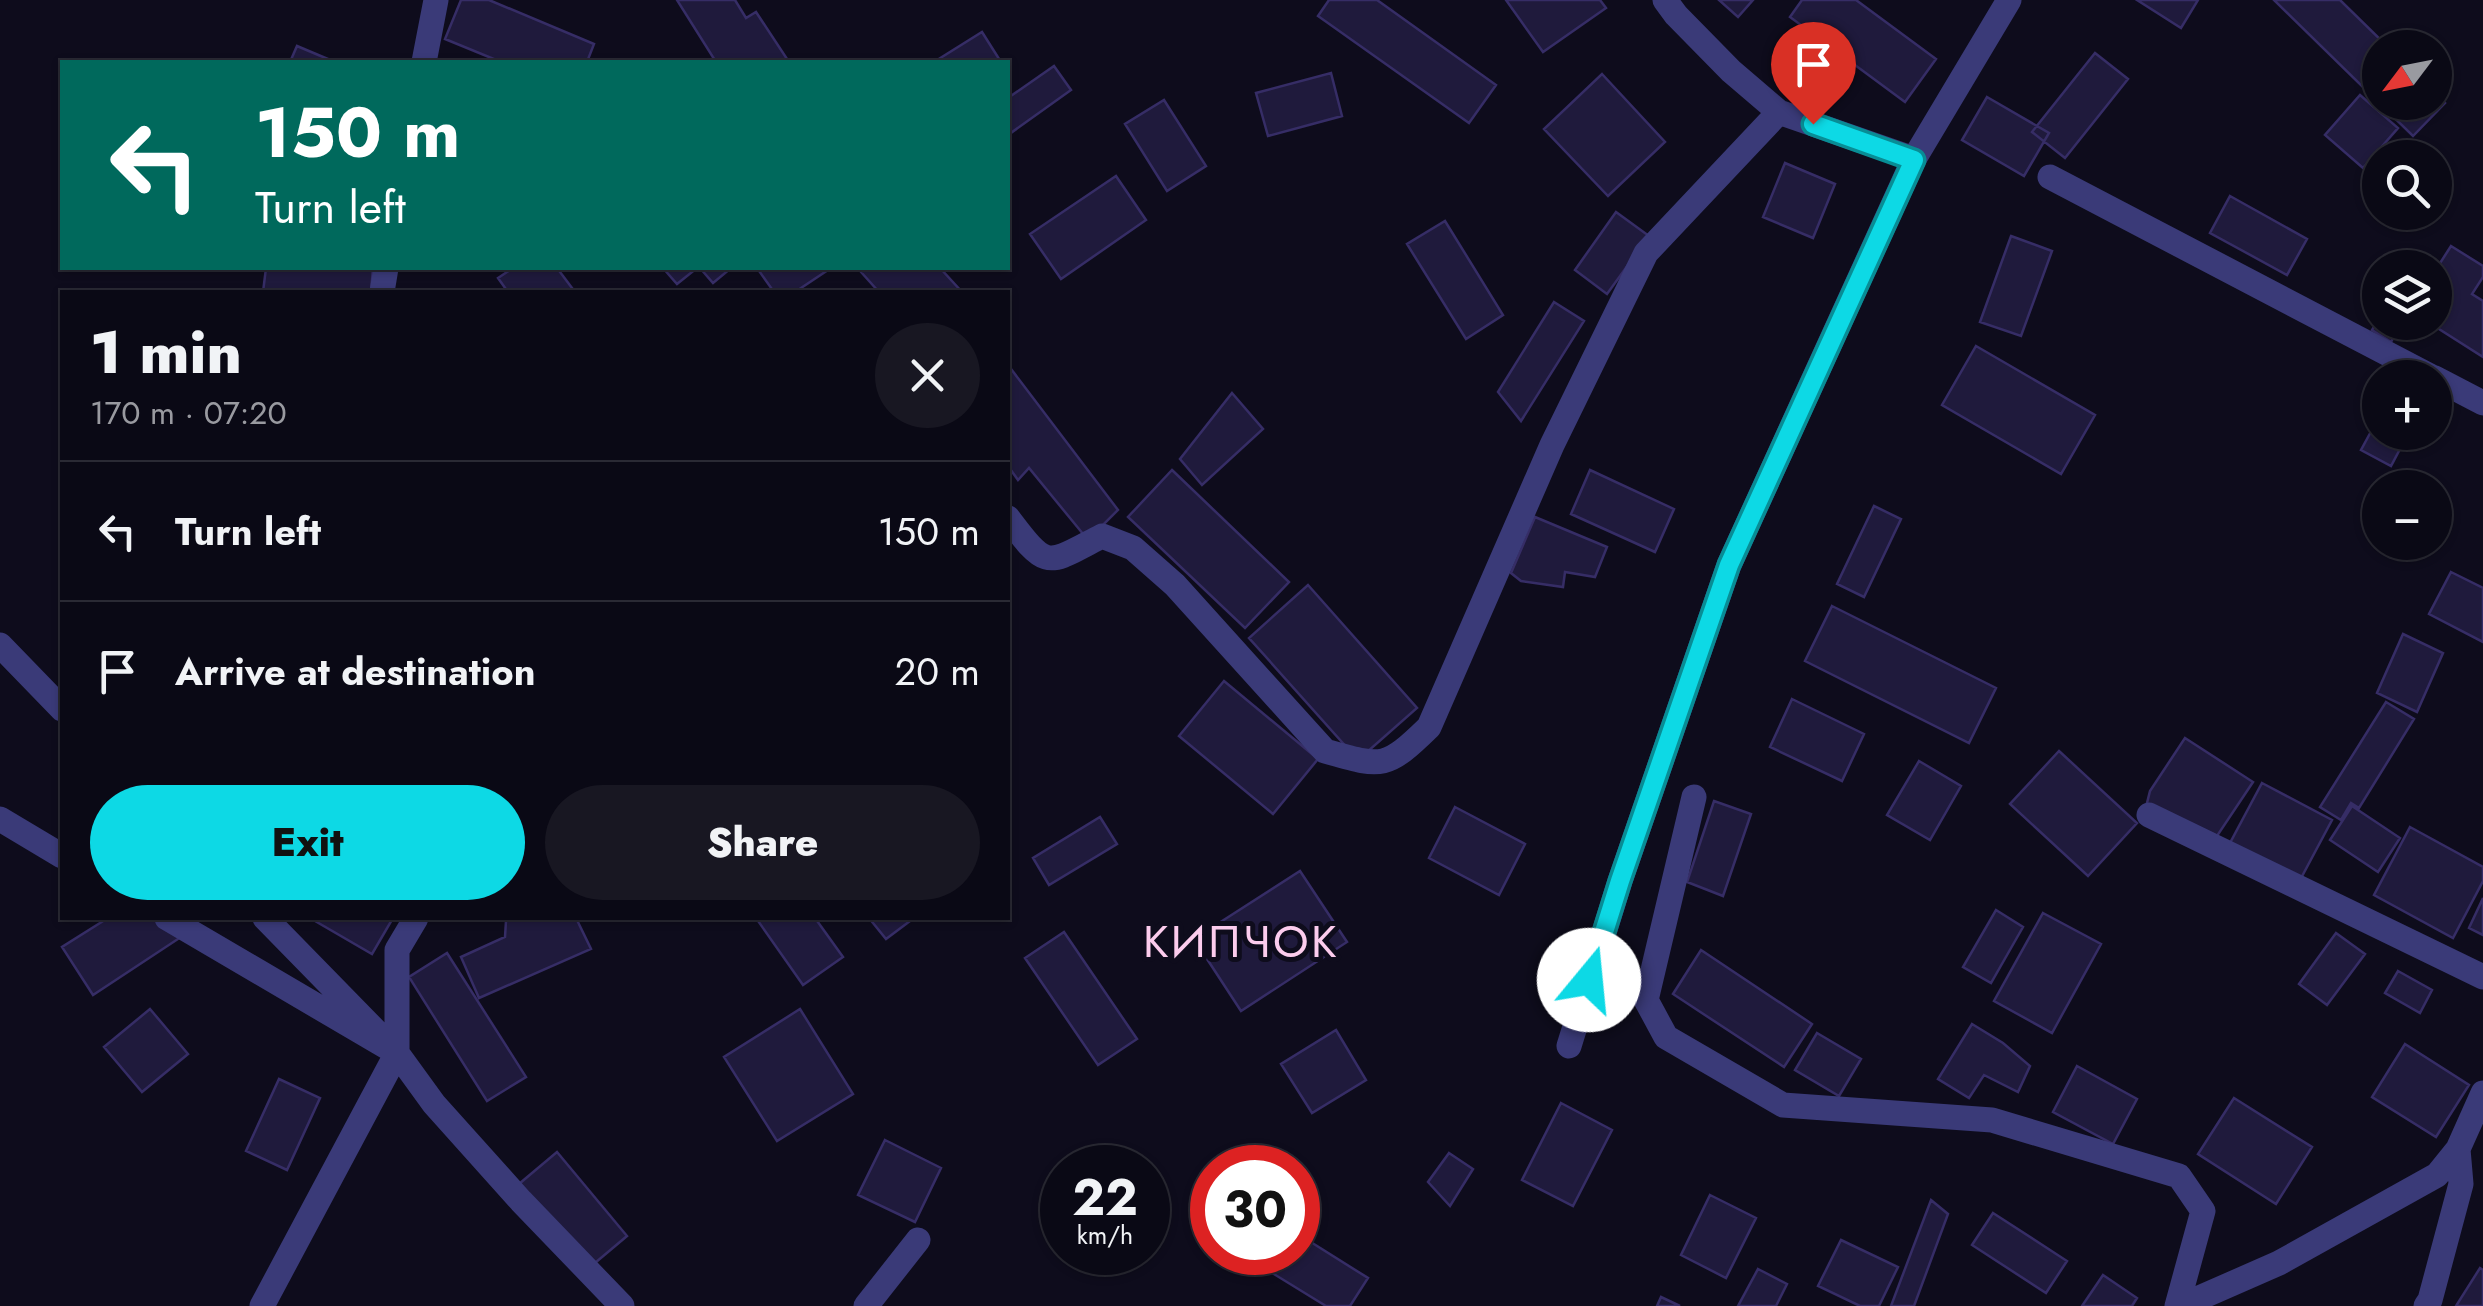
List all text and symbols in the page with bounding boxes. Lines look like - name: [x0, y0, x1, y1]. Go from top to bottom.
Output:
- pin: [1771, 22, 1856, 125]
- north arrow: [2362, 30, 2452, 120]
- map controls: [2362, 30, 2452, 560]
- icon: arrive: [1786, 37, 1841, 92]
- text: 150 m: [255, 82, 461, 183]
- icon: left: [90, 100, 220, 230]
- button: search: [2362, 140, 2452, 230]
- text: Turn left: [255, 175, 406, 240]
- button: layers: [2362, 250, 2452, 340]
- text: 1 min: [90, 309, 242, 396]
- button: close: [875, 323, 980, 428]
- button: +: [2362, 360, 2452, 450]
- text: 170 m · 07:20: [90, 390, 287, 436]
- button: −: [2362, 470, 2452, 560]
- icon: left: [90, 504, 145, 559]
- text: Turn left: [175, 504, 321, 559]
- text: 150 m: [878, 504, 980, 559]
- icon: arrive: [90, 644, 145, 699]
- text: Arrive at destination: [175, 644, 536, 699]
- text: 20 m: [895, 644, 980, 699]
- button: Exit: [90, 785, 525, 900]
- button: Share: [545, 785, 980, 900]
- district label: КИПЧОК: [1143, 909, 1339, 974]
- position arrow: [1537, 928, 1641, 1032]
- speed limit sign: 30: [1190, 1145, 1320, 1275]
- text: 22: [1072, 1161, 1138, 1234]
- text: km/h: [1077, 1217, 1133, 1253]

